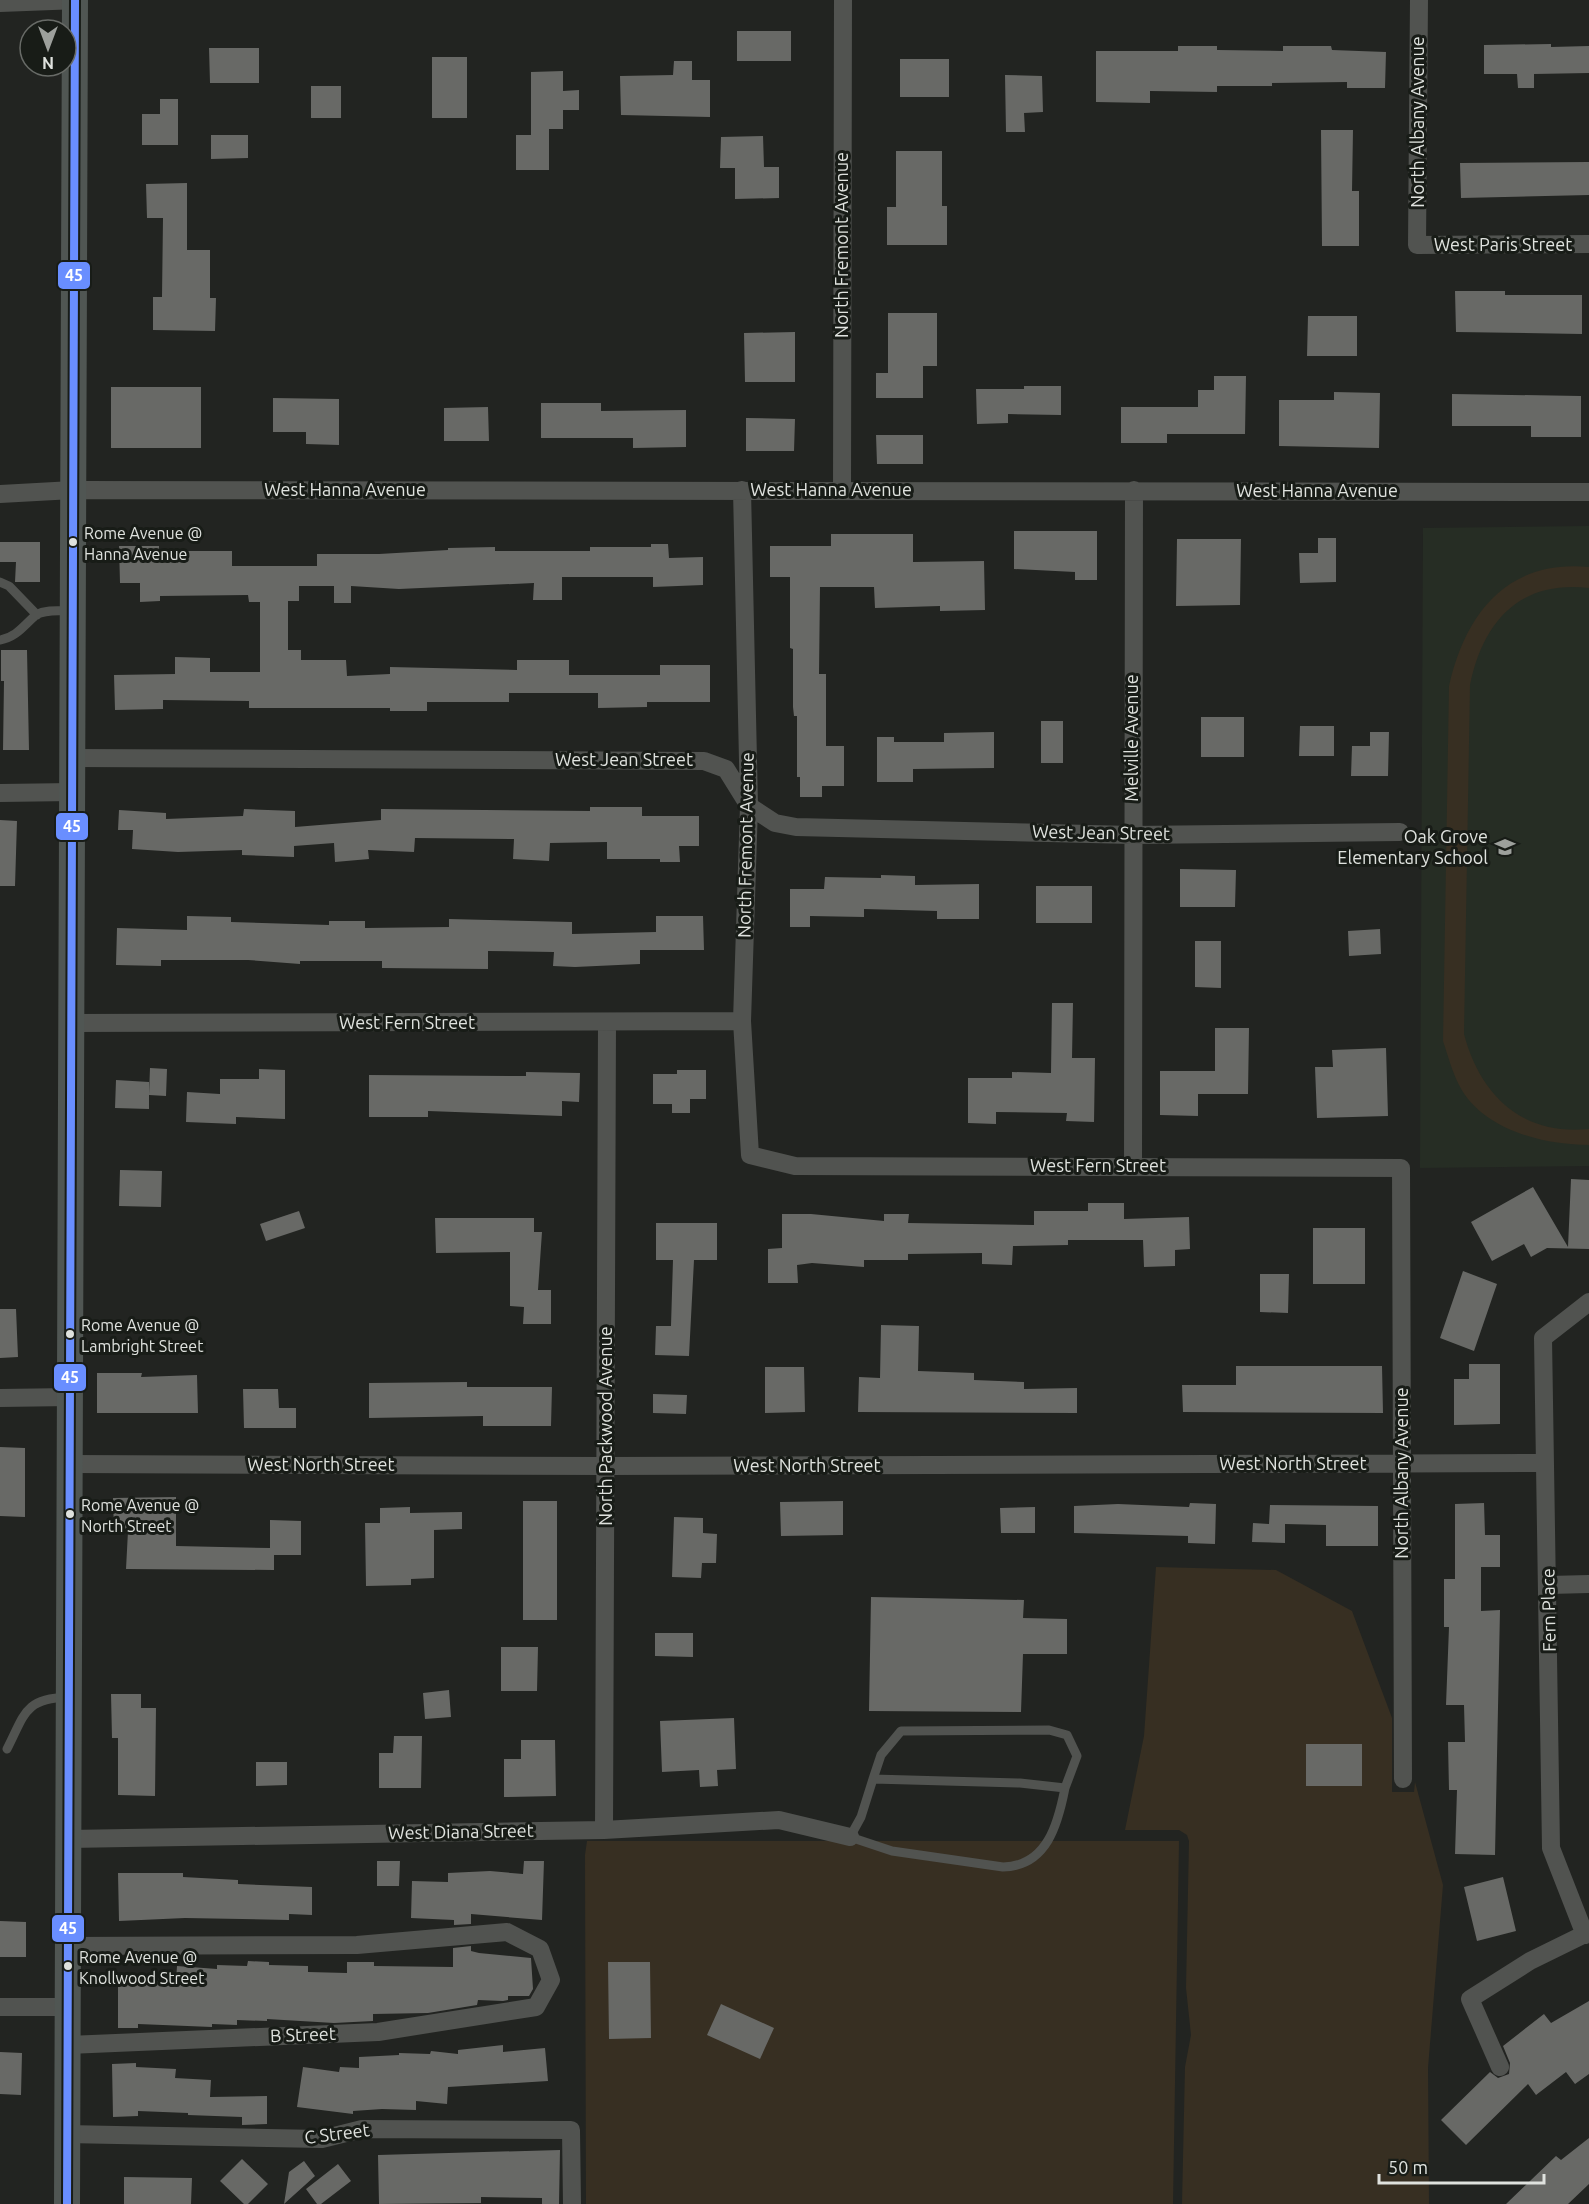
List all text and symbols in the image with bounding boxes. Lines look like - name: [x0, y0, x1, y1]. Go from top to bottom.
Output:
- north arrow: [18, 18, 78, 78]
- street label: North Albany Avenue: [1407, 36, 1427, 208]
- text: N: [42, 54, 54, 72]
- street label: North Fremont Avenue: [831, 152, 851, 338]
- street label: West Paris Street: [1434, 234, 1572, 254]
- line badge: 45: [57, 261, 91, 290]
- text: 45: [65, 266, 83, 284]
- street label: West Hanna Avenue: [264, 479, 426, 499]
- street label: West Hanna Avenue: [750, 479, 912, 499]
- street label: West Hanna Avenue: [1236, 480, 1398, 500]
- place label: Rome Avenue @ Hanna Avenue: [84, 524, 202, 563]
- marker: Rome Avenue @ Hanna Avenue: [67, 536, 79, 548]
- street label: Melville Avenue: [1121, 674, 1141, 802]
- street label: West Jean Street: [555, 749, 693, 769]
- street label: North Fremont Avenue: [733, 752, 757, 938]
- line badge: 45: [55, 812, 89, 841]
- text: 45: [63, 817, 81, 835]
- street label: West Jean Street: [1032, 821, 1170, 843]
- place label: Oak Grove Elementary School: [1337, 826, 1488, 867]
- school or university icon: Oak Grove Elementary School: [1493, 835, 1517, 859]
- street label: West Fern Street: [339, 1012, 475, 1032]
- street label: West Fern Street: [1030, 1155, 1166, 1175]
- place label: Rome Avenue @ Lambright Street: [81, 1316, 204, 1355]
- street label: North Packwood Avenue: [595, 1326, 615, 1526]
- marker: Rome Avenue @ Lambright Street: [64, 1328, 76, 1340]
- line badge: 45: [53, 1363, 87, 1392]
- text: 45: [61, 1368, 79, 1386]
- street label: North Albany Avenue: [1391, 1387, 1411, 1559]
- street label: West North Street: [1219, 1453, 1367, 1473]
- street label: West North Street: [247, 1454, 395, 1474]
- street label: West North Street: [733, 1455, 881, 1475]
- place label: Rome Avenue @ North Street: [81, 1496, 199, 1535]
- marker: Rome Avenue @ North Street: [64, 1508, 76, 1520]
- street label: Fern Place: [1537, 1568, 1559, 1652]
- street label: West Diana Street: [388, 1820, 534, 1842]
- line badge: 45: [51, 1914, 85, 1943]
- text: 45: [59, 1919, 77, 1937]
- place label: Rome Avenue @ Knollwood Street: [79, 1948, 205, 1987]
- marker: Rome Avenue @ Knollwood Street: [62, 1960, 74, 1972]
- street label: B Street: [270, 2023, 336, 2045]
- street label: C Street: [303, 2119, 371, 2147]
- scale bar: [1379, 2147, 1544, 2185]
- text: 50 m: [1388, 2157, 1428, 2177]

